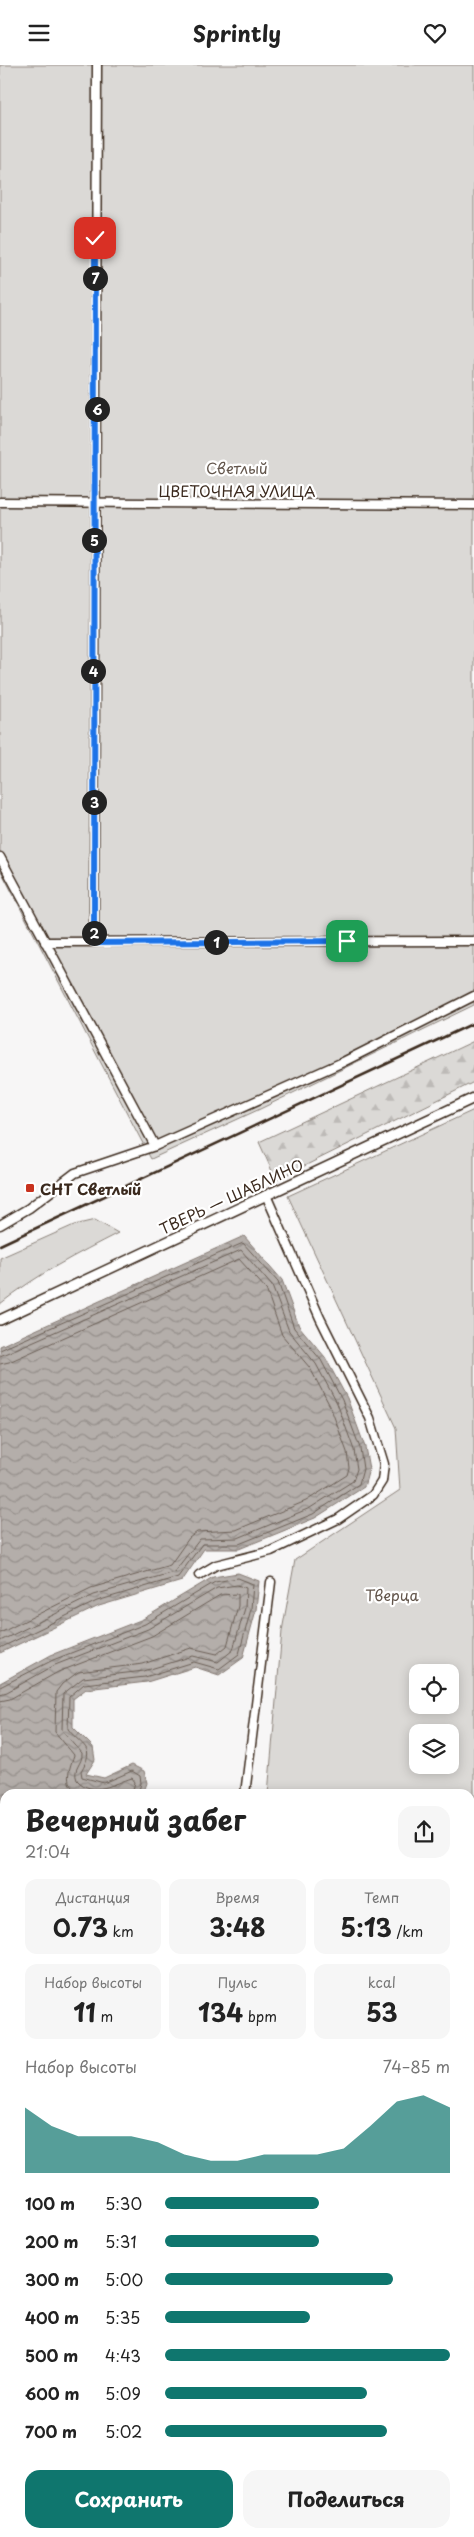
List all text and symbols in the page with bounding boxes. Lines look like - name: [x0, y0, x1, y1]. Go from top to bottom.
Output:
- text: Sprintly: [193, 16, 281, 49]
- icon: menu: [25, 19, 53, 47]
- icon: heart: [421, 19, 449, 47]
- pin: [74, 217, 116, 259]
- icon: check: [81, 224, 109, 252]
- pin: 7: [82, 265, 108, 291]
- text: 7: [91, 268, 100, 289]
- pin: 6: [84, 397, 110, 421]
- text: 6: [93, 399, 102, 420]
- park label: Светлый: [206, 456, 268, 479]
- street label: ЦВЕТОЧНАЯ УЛИЦА: [158, 479, 316, 502]
- pin: 5: [82, 527, 106, 553]
- text: 5: [90, 530, 99, 551]
- pin: 4: [80, 659, 106, 683]
- text: 4: [89, 661, 98, 682]
- pin: 3: [82, 789, 106, 815]
- text: 3: [90, 792, 99, 813]
- pin: [326, 920, 368, 962]
- pin: 2: [82, 921, 106, 945]
- text: 2: [90, 923, 99, 944]
- icon: arrive: [333, 927, 361, 955]
- pin: 1: [204, 929, 228, 955]
- text: 1: [213, 932, 220, 953]
- street label: ТВЕРЬ — ШАБЛИНО: [155, 1152, 307, 1240]
- place label: СНТ Светлый: [40, 1177, 142, 1200]
- marker: СНТ Светлый: [24, 1182, 36, 1194]
- park label: Тверца: [365, 1583, 420, 1606]
- map controls: [409, 1664, 459, 1774]
- button: locate: [409, 1664, 459, 1714]
- button: layers: [409, 1724, 459, 1774]
- text: Вечерний забег: [25, 1798, 246, 1841]
- button: share: [398, 1806, 450, 1858]
- text: 21:04: [25, 1839, 70, 1863]
- text: Дистанция: [56, 1887, 130, 1908]
- text: Время: [215, 1887, 260, 1908]
- text: Темп: [364, 1887, 400, 1908]
- text: 0.73: [53, 1908, 108, 1946]
- text: 3:48: [209, 1908, 266, 1946]
- text: 5:13: [340, 1908, 392, 1946]
- text: km: [108, 1921, 134, 1942]
- text: /km: [392, 1921, 423, 1942]
- text: Набор высоты: [44, 1972, 142, 1993]
- text: Пульс: [218, 1972, 257, 1993]
- text: kcal: [368, 1972, 396, 1993]
- text: 11: [73, 1993, 96, 2031]
- text: 134: [198, 1993, 243, 2031]
- text: 53: [366, 1993, 398, 2031]
- text: m: [96, 2006, 113, 2027]
- text: bpm: [243, 2006, 277, 2027]
- text: Набор высоты: [25, 2054, 137, 2078]
- text: 74–85 m: [383, 2054, 450, 2078]
- text: 100 m: [25, 2191, 75, 2215]
- text: 5:30: [105, 2191, 142, 2215]
- text: 200 m: [25, 2229, 79, 2253]
- text: 5:31: [105, 2229, 137, 2253]
- text: 300 m: [25, 2267, 79, 2291]
- text: 5:00: [105, 2267, 143, 2291]
- text: 400 m: [25, 2305, 79, 2329]
- text: 5:35: [105, 2305, 140, 2329]
- text: 500 m: [25, 2343, 78, 2367]
- text: 4:43: [105, 2343, 141, 2367]
- text: 600 m: [25, 2381, 79, 2405]
- text: 5:09: [105, 2381, 141, 2405]
- text: 700 m: [25, 2419, 77, 2443]
- text: 5:02: [105, 2419, 142, 2443]
- button: Сохранить: [25, 2470, 233, 2528]
- button: Поделиться: [243, 2470, 450, 2528]

